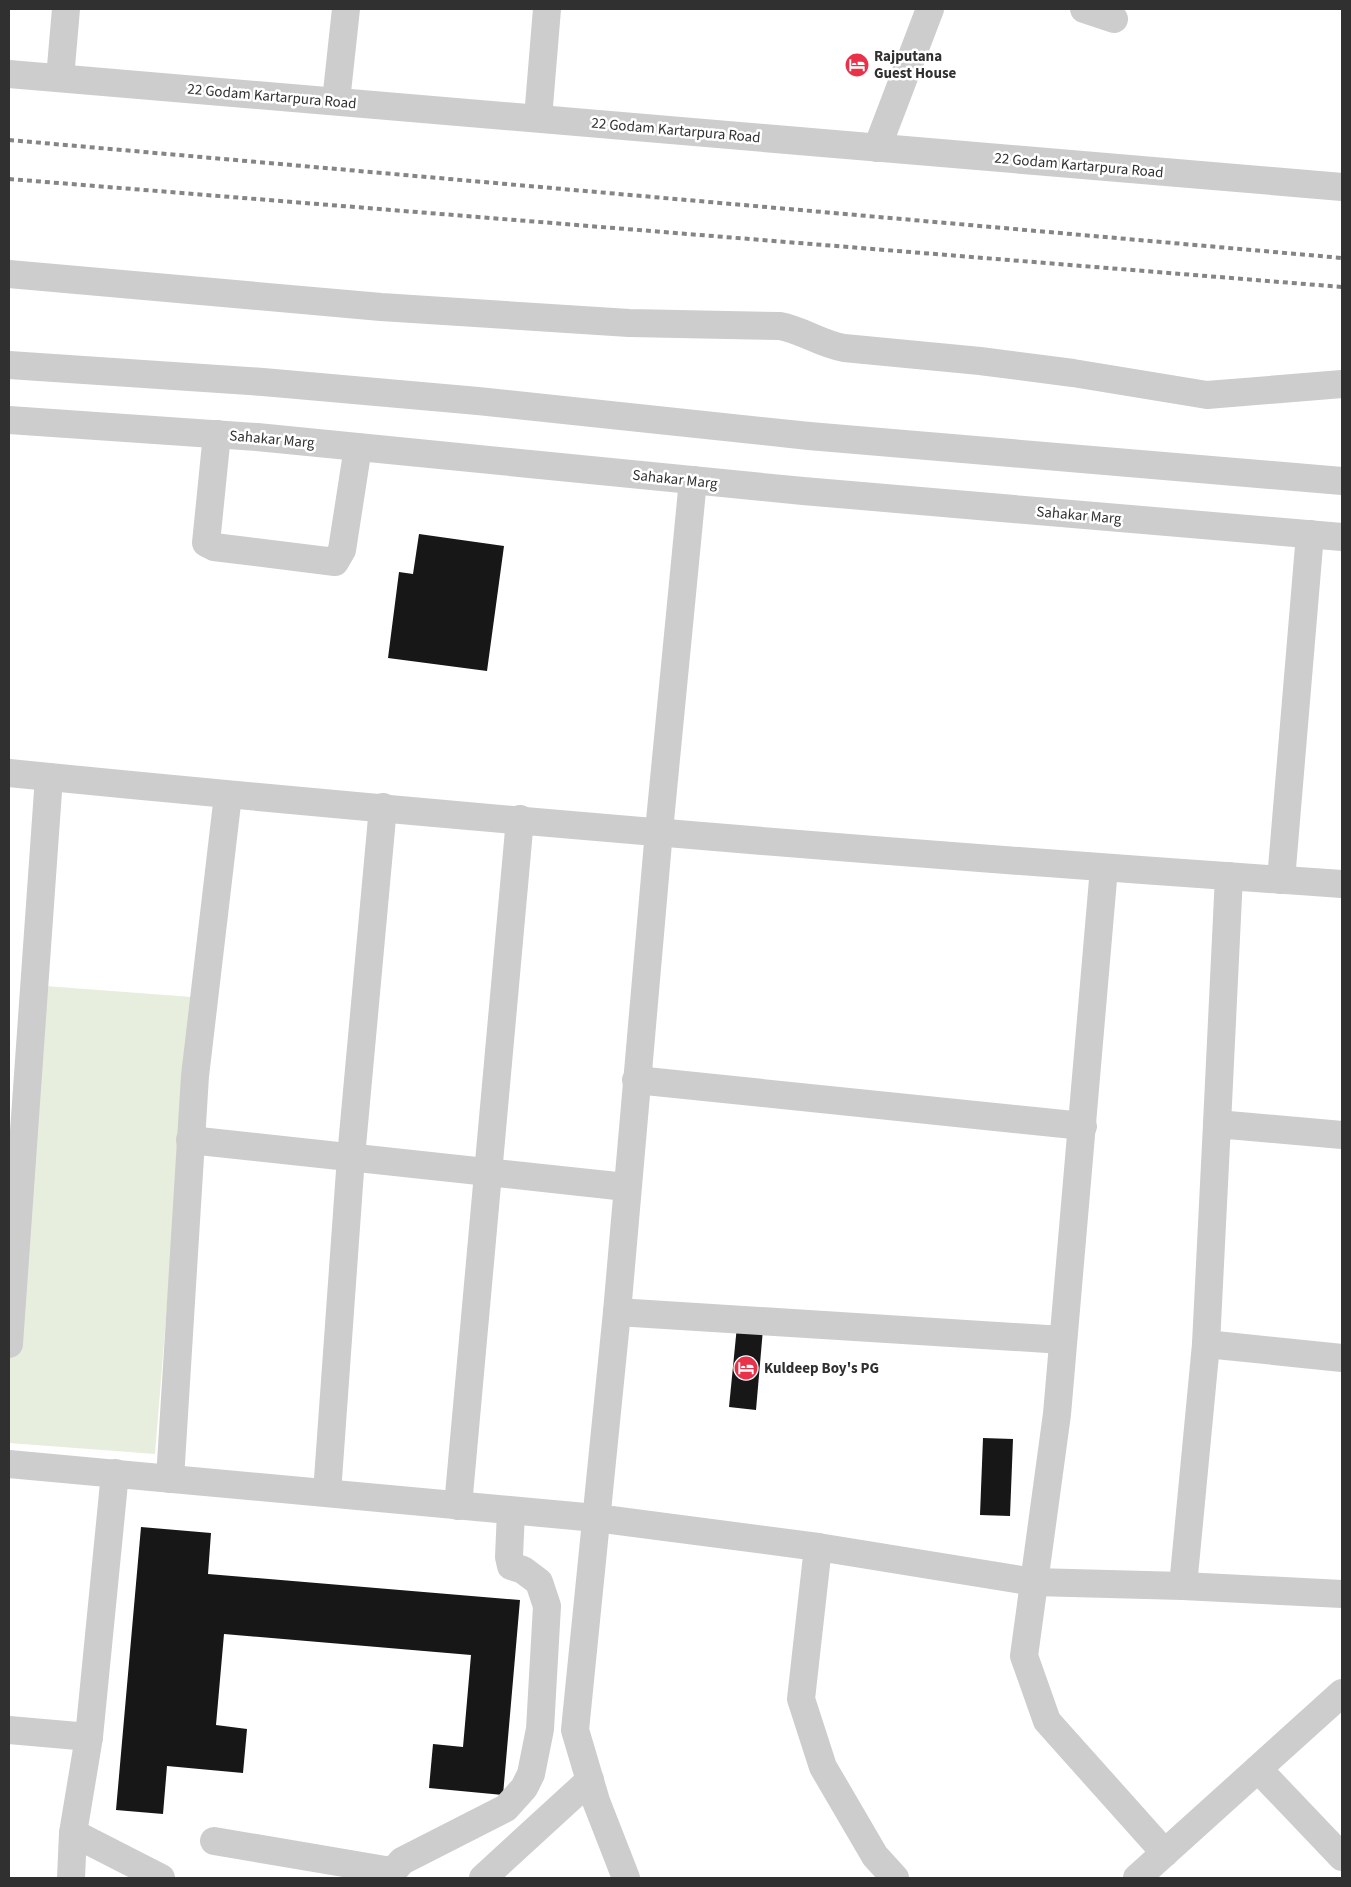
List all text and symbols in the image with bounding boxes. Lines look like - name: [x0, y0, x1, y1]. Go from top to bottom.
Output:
- place label: Rajputana Guest House: [874, 46, 957, 84]
- hotel icon: Rajputana Guest House: [844, 52, 870, 78]
- street label: 22 Godam Kartarpura Road: [187, 79, 357, 114]
- street label: 22 Godam Kartarpura Road: [591, 113, 761, 148]
- street label: 22 Godam Kartarpura Road: [994, 148, 1164, 183]
- street label: Sahakar Marg: [228, 425, 316, 454]
- street label: Sahakar Marg: [631, 465, 719, 494]
- street label: Sahakar Marg: [1035, 501, 1123, 530]
- hotel icon: Kuldeep Boy's PG: [733, 1355, 759, 1381]
- place label: Kuldeep Boy's PG: [764, 1358, 879, 1379]

